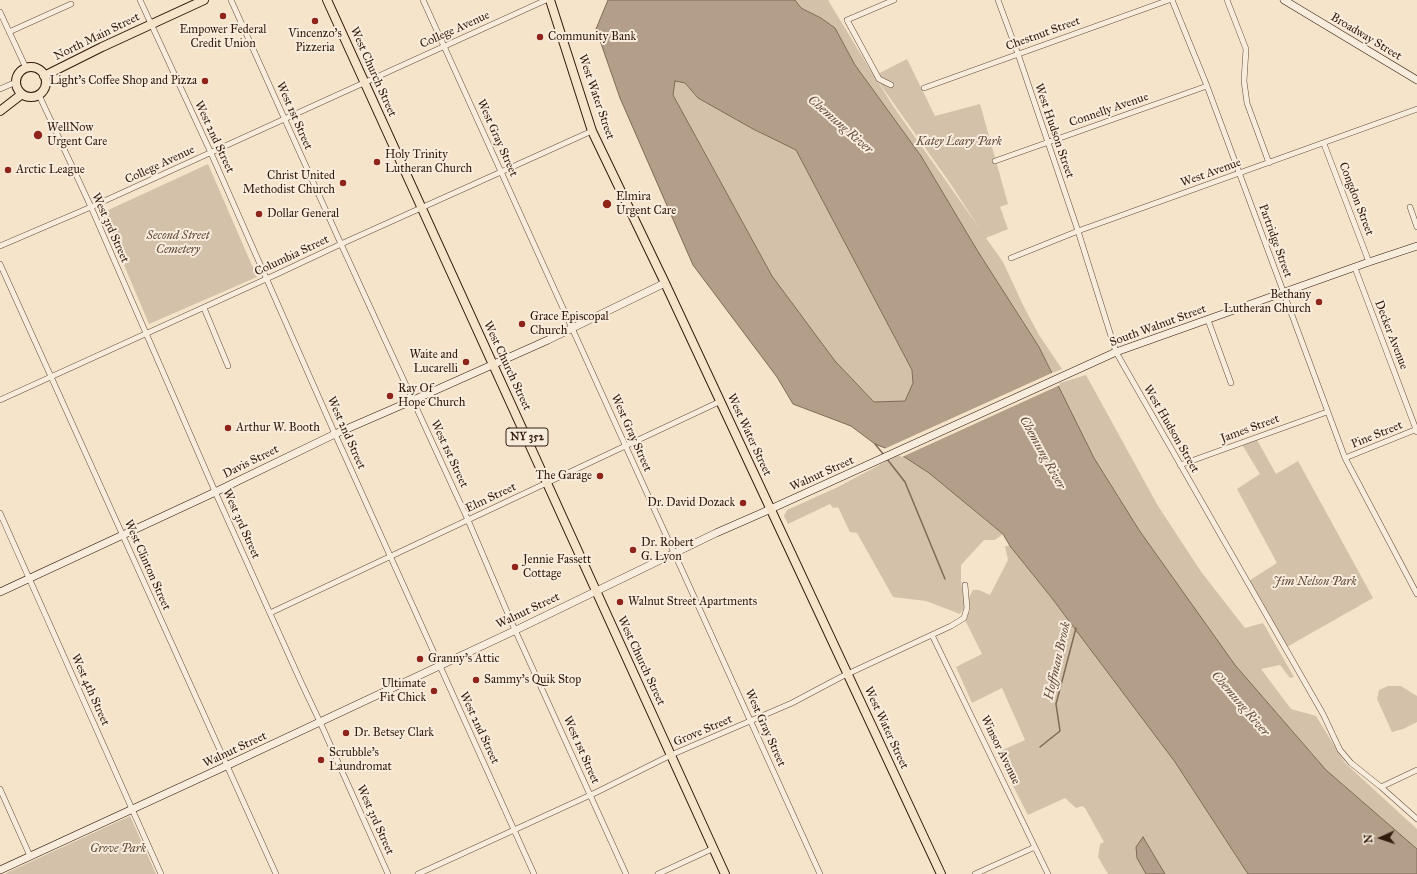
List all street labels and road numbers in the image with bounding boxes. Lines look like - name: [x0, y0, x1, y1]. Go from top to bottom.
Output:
- street label: College Avenue: [418, 8, 492, 52]
- street label: North Main Street: [52, 10, 142, 64]
- street label: Broadway Street: [1328, 10, 1404, 64]
- street label: Chestnut Street: [1004, 14, 1082, 54]
- street label: West Church Street: [347, 25, 399, 119]
- street label: West Water Street: [575, 53, 617, 141]
- street label: West 1st Street: [273, 80, 315, 152]
- street label: West Hudson Street: [1031, 82, 1077, 180]
- street label: Connelly Avenue: [1067, 90, 1151, 130]
- street label: West Gray Street: [473, 97, 521, 179]
- street label: West 2nd Street: [191, 99, 237, 175]
- street label: College Avenue: [123, 143, 197, 187]
- street label: West Avenue: [1179, 155, 1243, 191]
- street label: Congdon Street: [1335, 160, 1377, 238]
- street label: West 3rd Street: [88, 191, 132, 265]
- street label: Partridge Street: [1255, 202, 1295, 280]
- street label: Columbia Street: [253, 232, 331, 280]
- street label: Decker Avenue: [1371, 298, 1411, 372]
- street label: South Walnut Street: [1108, 302, 1208, 350]
- street label: West Church Street: [480, 319, 534, 413]
- street label: West Hudson Street: [1140, 382, 1202, 476]
- street label: West Gray Street: [607, 392, 655, 474]
- street label: West Water Street: [724, 392, 774, 478]
- street label: West 2nd Street: [324, 394, 368, 472]
- street label: James Street: [1219, 412, 1281, 446]
- street label: West 1st Street: [427, 418, 471, 490]
- street label: Pine Street: [1349, 418, 1405, 452]
- road number: NY 352: [506, 428, 548, 446]
- street label: Davis Street: [221, 442, 281, 482]
- street label: Walnut Street: [788, 453, 856, 495]
- street label: Elm Street: [463, 480, 519, 516]
- street label: West 3rd Street: [219, 487, 263, 561]
- street label: West Clinton Street: [121, 518, 173, 612]
- street label: Walnut Street: [494, 590, 562, 632]
- street label: West Church Street: [614, 614, 668, 708]
- street label: West 4th Street: [68, 652, 112, 728]
- street label: West Water Street: [861, 685, 911, 771]
- street label: West Gray Street: [741, 687, 789, 769]
- street label: West 2nd Street: [456, 690, 502, 766]
- street label: Grove Street: [672, 712, 734, 750]
- street label: Winsor Avenue: [977, 713, 1023, 787]
- street label: West 1st Street: [560, 714, 602, 786]
- street label: Walnut Street: [201, 729, 269, 771]
- street label: West 3rd Street: [353, 783, 397, 857]

